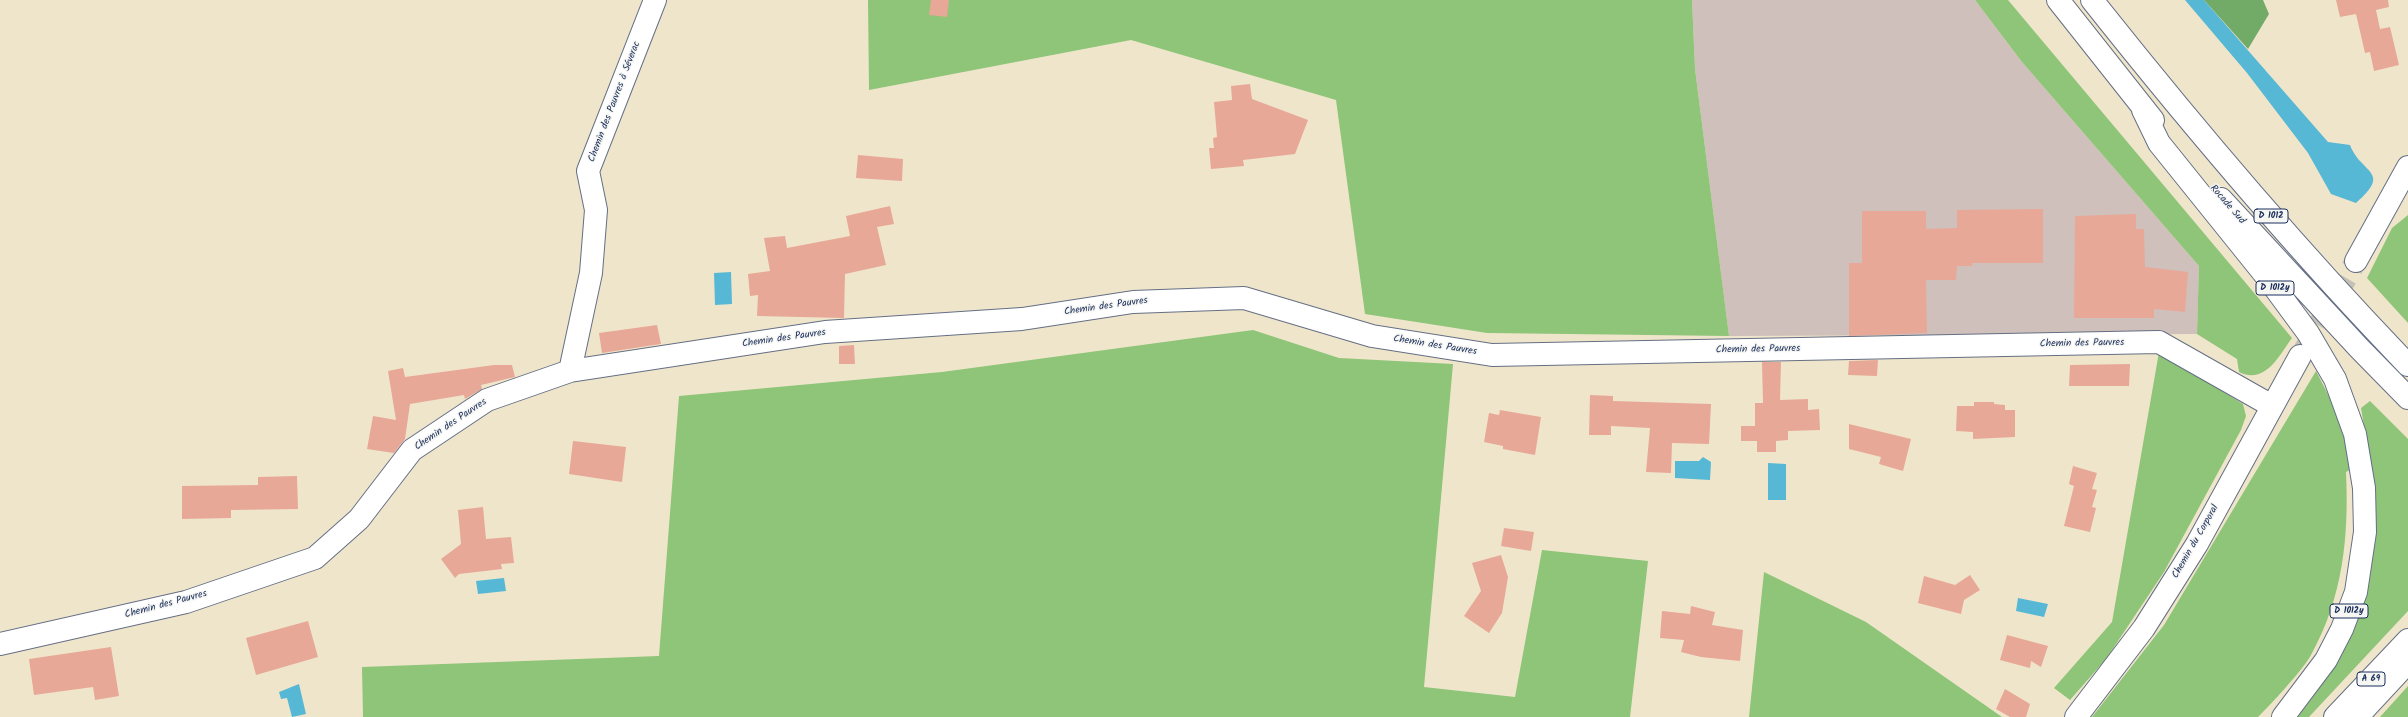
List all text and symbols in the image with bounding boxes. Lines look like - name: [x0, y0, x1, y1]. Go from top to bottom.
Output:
- street label: Chemin des Pauvres à Séverac: [586, 40, 644, 164]
- street label: Rocade Sud: [2207, 183, 2247, 227]
- road number: D 1012: [2254, 209, 2288, 223]
- road number: D 1012y: [2256, 281, 2294, 295]
- street label: Chemin des Pauvres: [1063, 295, 1149, 319]
- street label: Chemin des Pauvres: [741, 327, 827, 351]
- street label: Chemin des Pauvres: [1392, 333, 1478, 359]
- street label: Chemin des Pauvres: [2040, 337, 2124, 351]
- street label: Chemin des Pauvres: [1716, 343, 1800, 357]
- street label: Chemin des Pauvres: [413, 396, 489, 454]
- street label: Chemin du Corporal: [2170, 503, 2222, 581]
- street label: Chemin des Pauvres: [124, 588, 208, 622]
- road number: D 1012y: [2330, 604, 2368, 618]
- road number: A 69: [2357, 672, 2385, 686]

